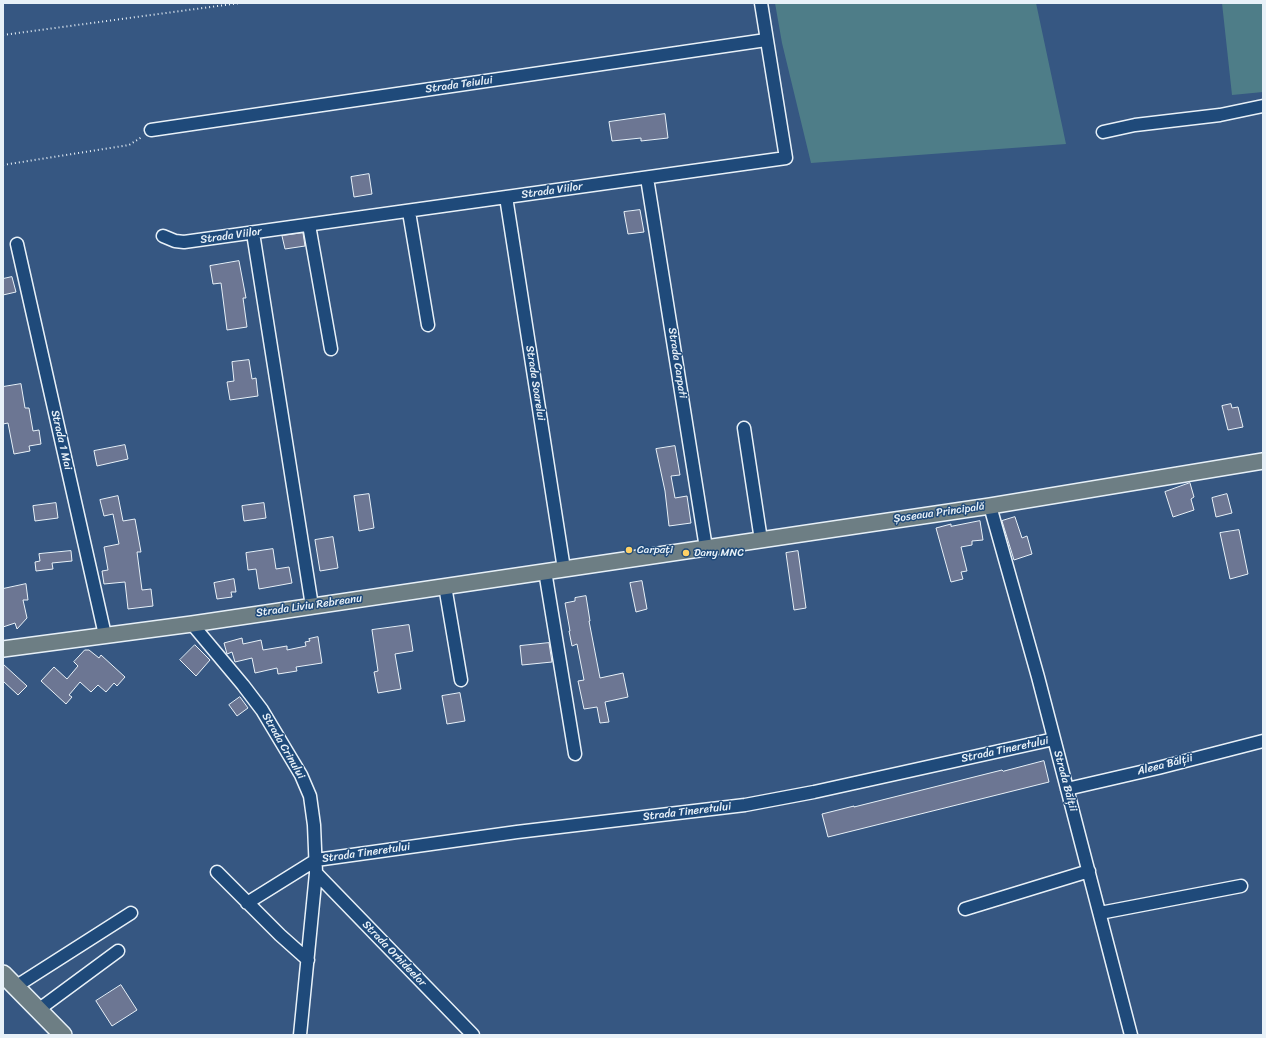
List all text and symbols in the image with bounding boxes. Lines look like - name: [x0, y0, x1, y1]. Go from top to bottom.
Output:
- street label: Strada Teiului: [425, 74, 493, 96]
- street label: Strada Viilor: [521, 180, 583, 202]
- street label: Strada Viilor: [200, 225, 262, 247]
- street label: Strada Carpati: [665, 327, 689, 399]
- street label: Strada Soarelui: [523, 345, 547, 421]
- street label: Strada 1 Mai: [48, 409, 74, 471]
- street label: Șoseaua Principală: [893, 500, 985, 526]
- place label: Carpați: [637, 543, 673, 557]
- marker: Carpați: [624, 545, 634, 555]
- place label: Dany MNC: [694, 546, 744, 560]
- marker: Dany MNC: [681, 548, 691, 558]
- street label: Strada Liviu Rebreanu: [255, 592, 363, 620]
- street label: Strada Crinului: [259, 711, 307, 781]
- street label: Strada Tineretului: [960, 734, 1050, 766]
- street label: Strada Bălții: [1051, 749, 1079, 813]
- street label: Aleea Bălții: [1136, 752, 1194, 778]
- street label: Strada Tineretului: [642, 800, 732, 824]
- street label: Strada Tineretului: [321, 840, 411, 866]
- street label: Strada Orhideelor: [359, 918, 429, 990]

